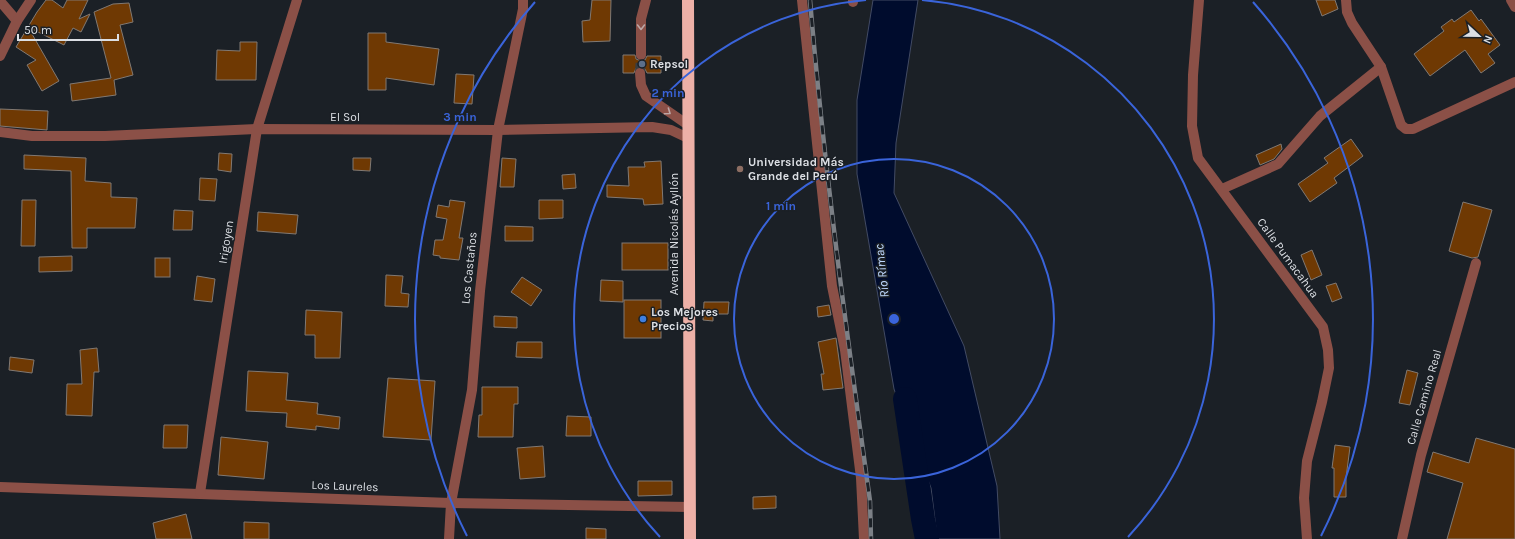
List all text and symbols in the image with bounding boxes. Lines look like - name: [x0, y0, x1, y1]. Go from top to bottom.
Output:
- scale bar: [18, 16, 118, 42]
- north arrow: [1459, 16, 1499, 56]
- text: 50 m: [24, 23, 52, 37]
- one-way arrow: [637, 24, 645, 30]
- text: N: [1480, 33, 1495, 46]
- place label: Repsol: [650, 57, 688, 71]
- marker: Repsol: [637, 59, 647, 69]
- text: 2 min: [651, 86, 685, 100]
- one-way arrow: [664, 107, 671, 114]
- street label: El Sol: [330, 110, 360, 124]
- text: 3 min: [443, 110, 477, 124]
- place label: Universidad Más Grande del Perú: [748, 155, 844, 183]
- marker: Universidad Más Grande del Perú: [735, 164, 745, 174]
- street label: Avenida Nicolás Ayllón: [667, 173, 681, 295]
- text: 1 min: [766, 199, 796, 213]
- street label: Calle Pumacahua: [1254, 215, 1322, 301]
- street label: Irigoyen: [216, 219, 236, 265]
- street label: Los Castaños: [458, 231, 480, 305]
- water label: Río Rímac: [871, 243, 892, 299]
- place label: Los Mejores Precios: [651, 305, 718, 333]
- centre of rings: [887, 312, 901, 326]
- marker: Los Mejores Precios: [638, 314, 648, 324]
- street label: Calle Camino Real: [1404, 348, 1444, 446]
- street label: Los Laureles: [311, 478, 379, 494]

